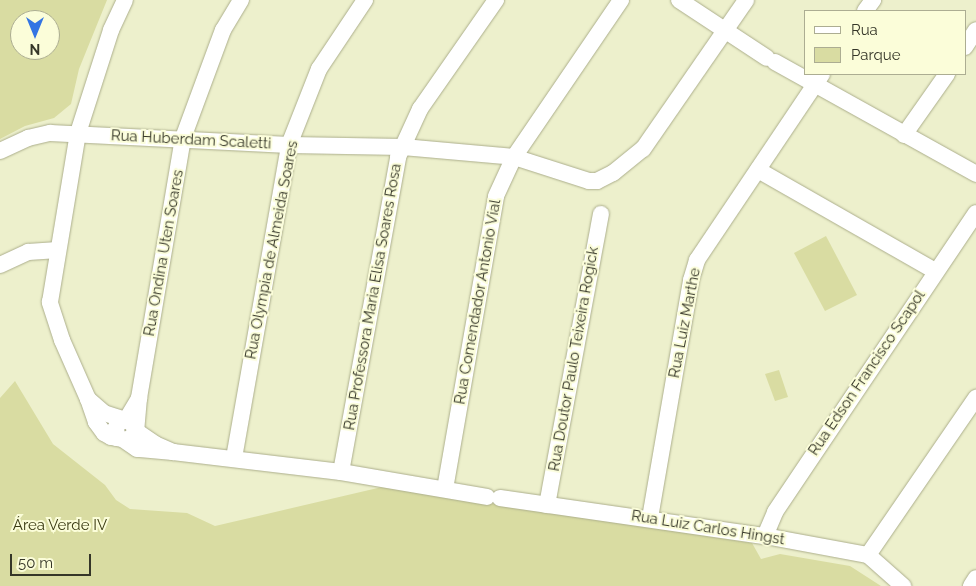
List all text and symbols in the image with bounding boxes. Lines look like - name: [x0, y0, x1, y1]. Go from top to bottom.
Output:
- north arrow: [10, 10, 60, 60]
- legend: [804, 10, 966, 75]
- text: Rua: [851, 21, 878, 39]
- text: N: [30, 41, 40, 57]
- text: Parque: [851, 46, 900, 64]
- street label: Rua Huberdam Scaletti: [110, 127, 272, 153]
- street label: Rua Olympia de Almeida Soares: [242, 139, 302, 361]
- street label: Rua Professora Maria Elisa Soares Rosa: [341, 162, 405, 432]
- street label: Rua Ondina Uten Soares: [140, 168, 188, 338]
- street label: Rua Comendador Antonio Vial: [451, 197, 505, 407]
- street label: Rua Doutor Paulo Teixeira Rogick: [545, 245, 603, 473]
- street label: Rua Luiz Marthe: [666, 266, 704, 380]
- street label: Rua Edson Francisco Scapol: [805, 287, 929, 459]
- street label: Rua Luiz Carlos Hingst: [630, 507, 786, 549]
- park label: Área Verde IV: [13, 517, 107, 535]
- scale bar: [12, 544, 94, 576]
- text: 50 m: [18, 554, 53, 572]

